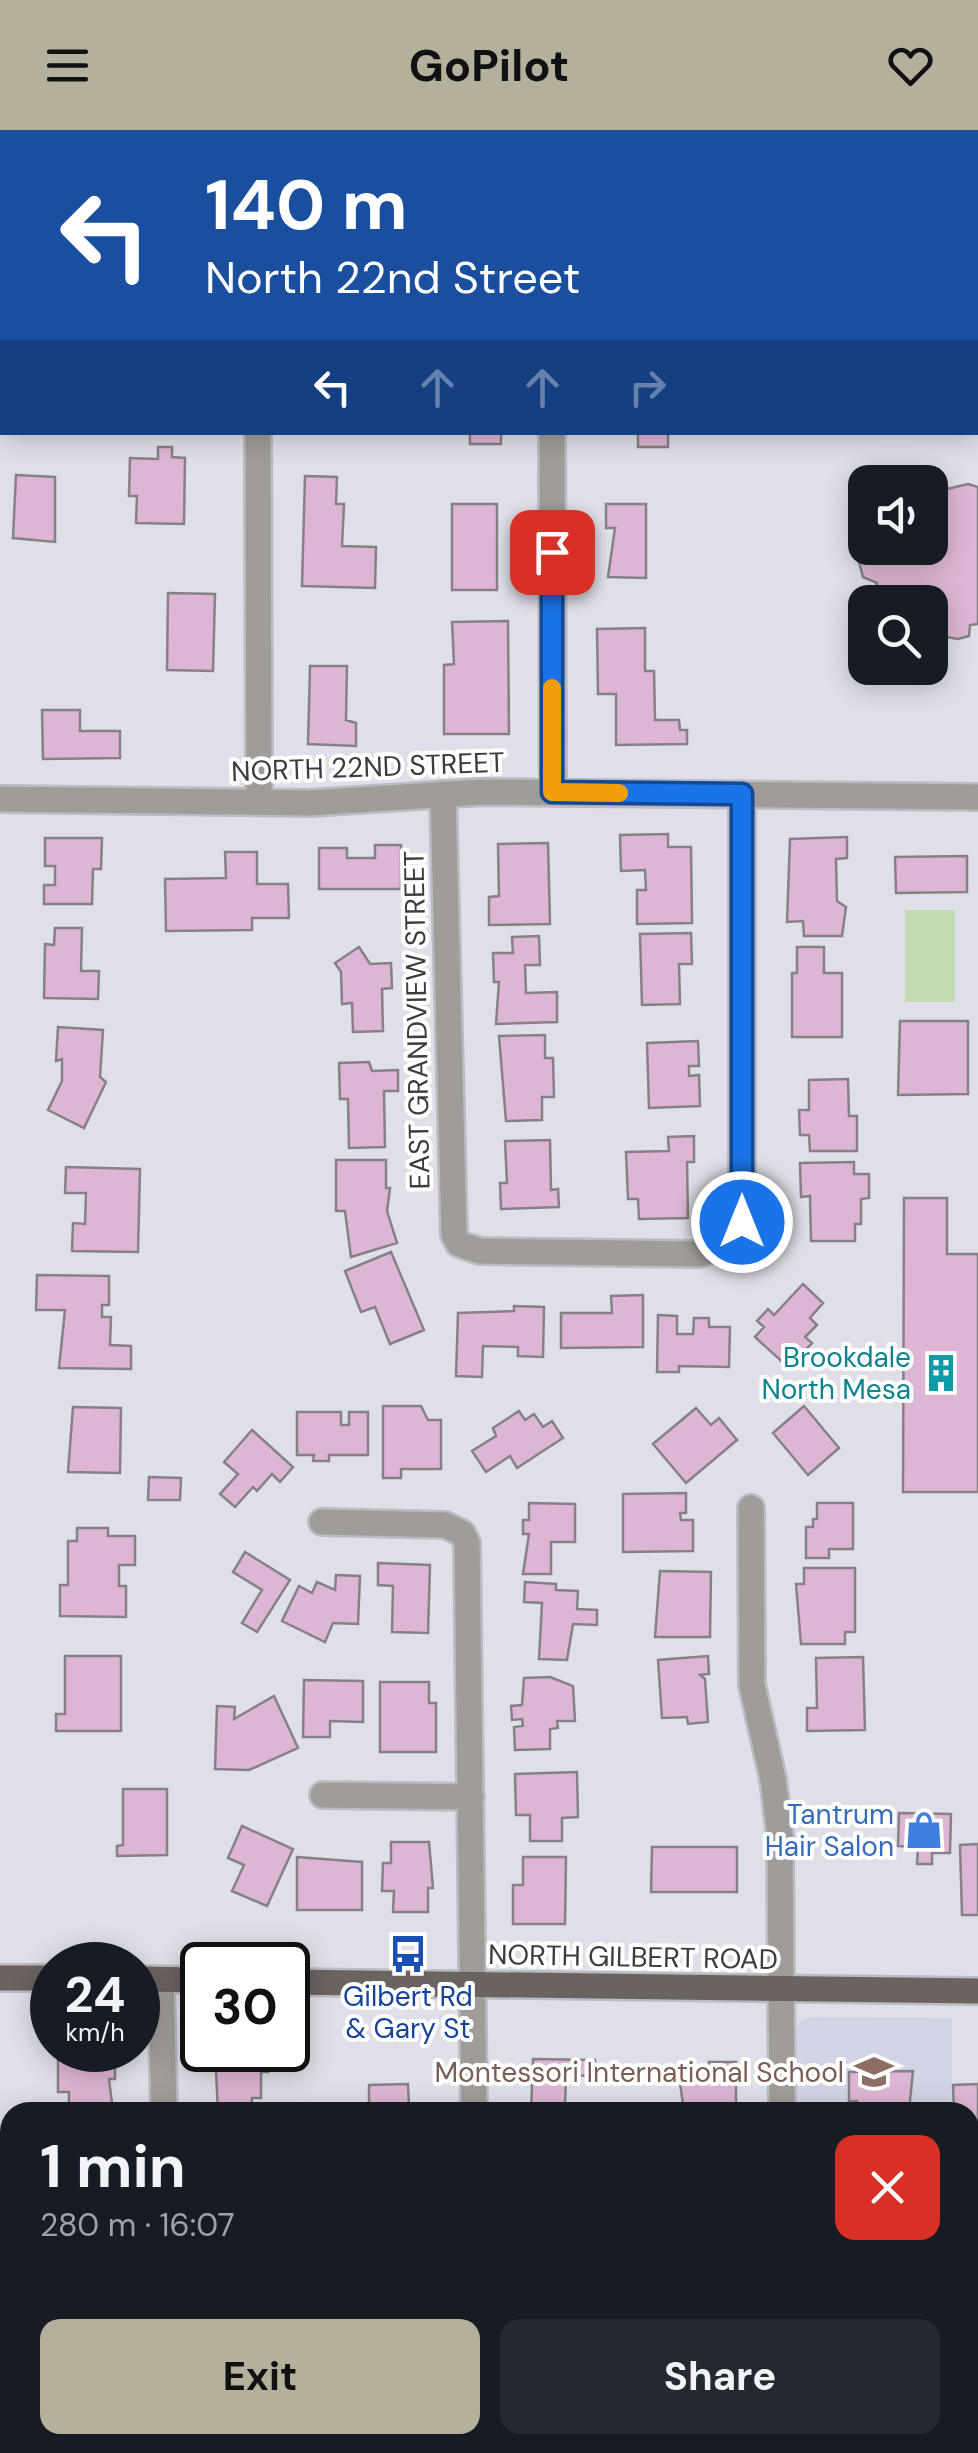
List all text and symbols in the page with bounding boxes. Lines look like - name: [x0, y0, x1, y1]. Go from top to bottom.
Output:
- text: GoPilot: [409, 36, 569, 95]
- icon: menu: [40, 38, 95, 93]
- icon: heart: [883, 38, 938, 93]
- text: 140 m: [205, 160, 408, 251]
- icon: left: [40, 170, 170, 300]
- text: North 22nd Street: [205, 248, 580, 307]
- icon: left: [305, 360, 360, 415]
- icon: ahead: [410, 360, 465, 415]
- icon: ahead: [515, 360, 570, 415]
- icon: right: [620, 360, 675, 415]
- map controls: [848, 465, 948, 685]
- button: sound: [848, 465, 948, 565]
- pin: [510, 510, 595, 595]
- icon: arrive: [525, 525, 580, 580]
- button: search: [848, 585, 948, 685]
- street label: NORTH 22ND STREET: [231, 744, 505, 790]
- street label: EAST GRANDVIEW STREET: [396, 850, 438, 1190]
- position arrow: [690, 1170, 794, 1274]
- place label: Brookdale North Mesa: [761, 1339, 911, 1408]
- building icon: Brookdale North Mesa: [920, 1352, 962, 1394]
- place label: Tantrum Hair Salon: [765, 1796, 894, 1865]
- shop icon: Tantrum Hair Salon: [903, 1809, 945, 1851]
- bus stop icon: Gilbert Rd & Gary St: [387, 1933, 429, 1975]
- street label: NORTH GILBERT ROAD: [488, 1936, 778, 1978]
- speed limit sign: 30: [180, 1942, 310, 2072]
- text: 24: [65, 1962, 126, 2028]
- place label: Gilbert Rd & Gary St: [343, 1978, 473, 2047]
- text: km/h: [65, 2016, 125, 2049]
- school or university icon: Montessori International School: [853, 2051, 895, 2093]
- place label: Montessori International School: [435, 2054, 844, 2091]
- text: 1 min: [40, 2127, 186, 2206]
- button: close: [835, 2135, 940, 2240]
- text: 280 m · 16:07: [40, 2204, 235, 2246]
- button: Exit: [40, 2319, 480, 2434]
- button: Share: [500, 2319, 940, 2434]

